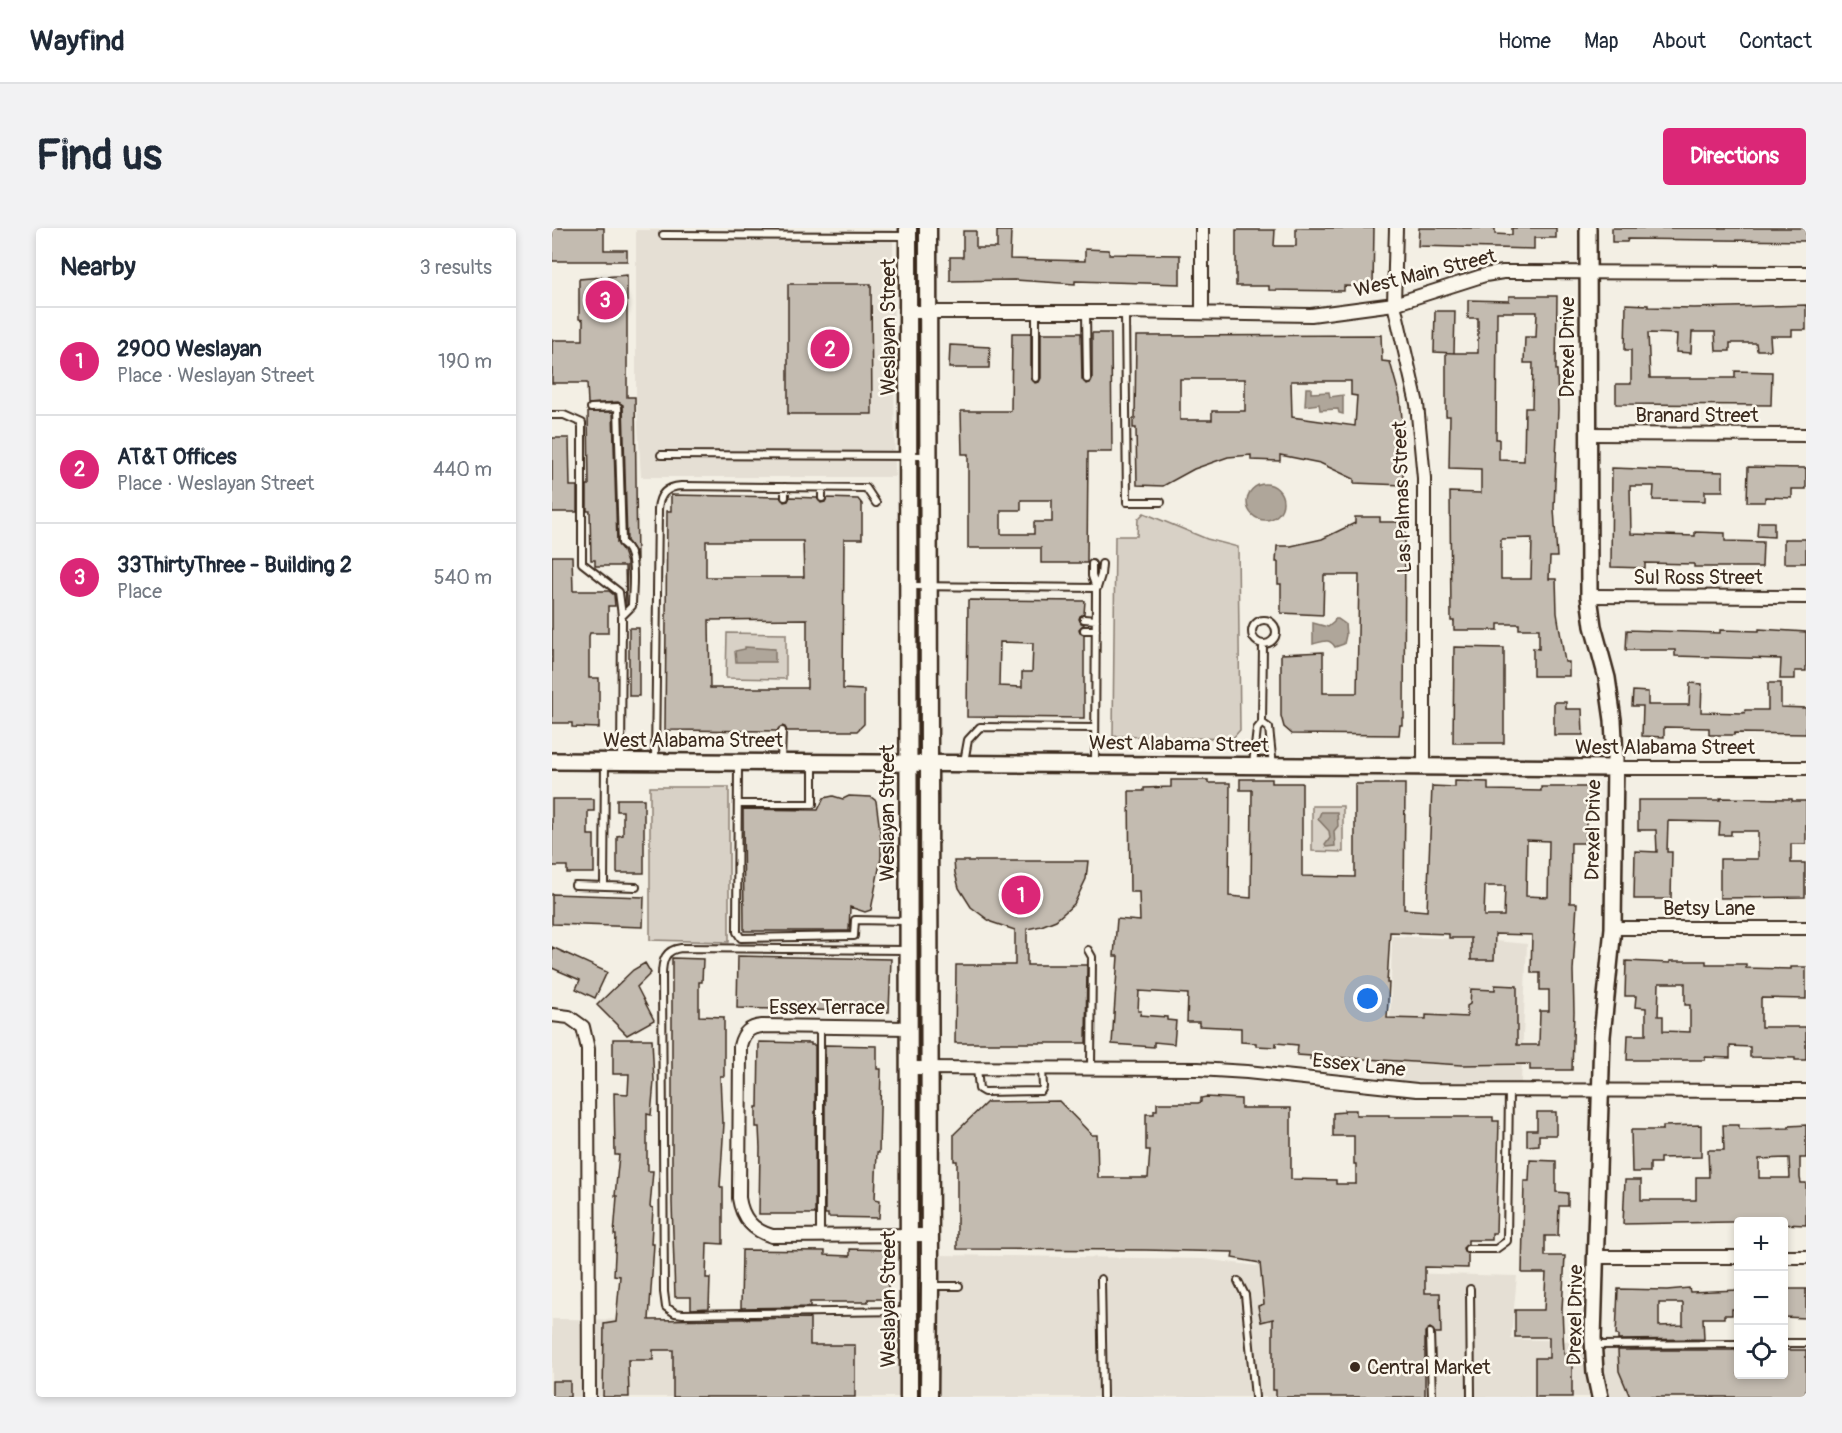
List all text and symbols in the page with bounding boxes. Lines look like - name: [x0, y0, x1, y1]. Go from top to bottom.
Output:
- text: Wayfind: [30, 24, 125, 59]
- text: Home: [1498, 28, 1551, 55]
- text: Map: [1584, 28, 1619, 55]
- text: About: [1652, 28, 1706, 55]
- text: Contact: [1739, 28, 1812, 55]
- button: Directions: [1663, 128, 1806, 185]
- text: Find us: [36, 130, 162, 182]
- street label: West Main Street: [1352, 243, 1499, 303]
- text: Nearby: [60, 251, 136, 283]
- text: 3 results: [420, 255, 492, 280]
- street label: Weslayan Street: [876, 258, 901, 396]
- pin: 3: [586, 278, 624, 322]
- street label: Drexel Drive: [1555, 296, 1580, 397]
- pin: 2: [810, 326, 850, 372]
- text: 2900 Weslayan: [117, 335, 262, 363]
- text: 1: [76, 349, 83, 374]
- text: 190 m: [438, 349, 492, 374]
- text: Place · Weslayan Street: [117, 363, 314, 388]
- street label: Branard Street: [1636, 403, 1759, 428]
- street label: Las Palmas Street: [1387, 419, 1417, 574]
- text: AT&T Offices: [117, 443, 237, 471]
- text: 2: [74, 457, 85, 482]
- text: 440 m: [433, 457, 492, 482]
- text: Place · Weslayan Street: [117, 471, 314, 496]
- text: 33ThirtyThree - Building 2: [117, 551, 352, 579]
- text: 3: [74, 565, 85, 590]
- text: 540 m: [434, 565, 492, 590]
- street label: Sul Ross Street: [1633, 565, 1764, 590]
- text: Place: [117, 579, 162, 604]
- street label: West Alabama Street: [603, 728, 784, 753]
- street label: West Alabama Street: [1089, 730, 1270, 758]
- street label: West Alabama Street: [1575, 735, 1756, 760]
- street label: Weslayan Street: [875, 744, 900, 882]
- street label: Drexel Drive: [1580, 779, 1606, 881]
- pin: 1: [1002, 872, 1040, 918]
- street label: Betsy Lane: [1663, 896, 1755, 921]
- your location: [1353, 984, 1382, 1013]
- street label: Essex Terrace: [769, 995, 885, 1020]
- street label: Essex Lane: [1311, 1048, 1407, 1082]
- map controls: [1734, 1217, 1788, 1379]
- button: +: [1734, 1217, 1788, 1271]
- street label: Weslayan Street: [876, 1230, 901, 1368]
- street label: Drexel Drive: [1562, 1264, 1588, 1366]
- button: −: [1734, 1271, 1788, 1325]
- button: locate: [1734, 1325, 1788, 1379]
- place label: Central Market: [1367, 1355, 1492, 1380]
- marker: Central Market: [1348, 1360, 1362, 1374]

